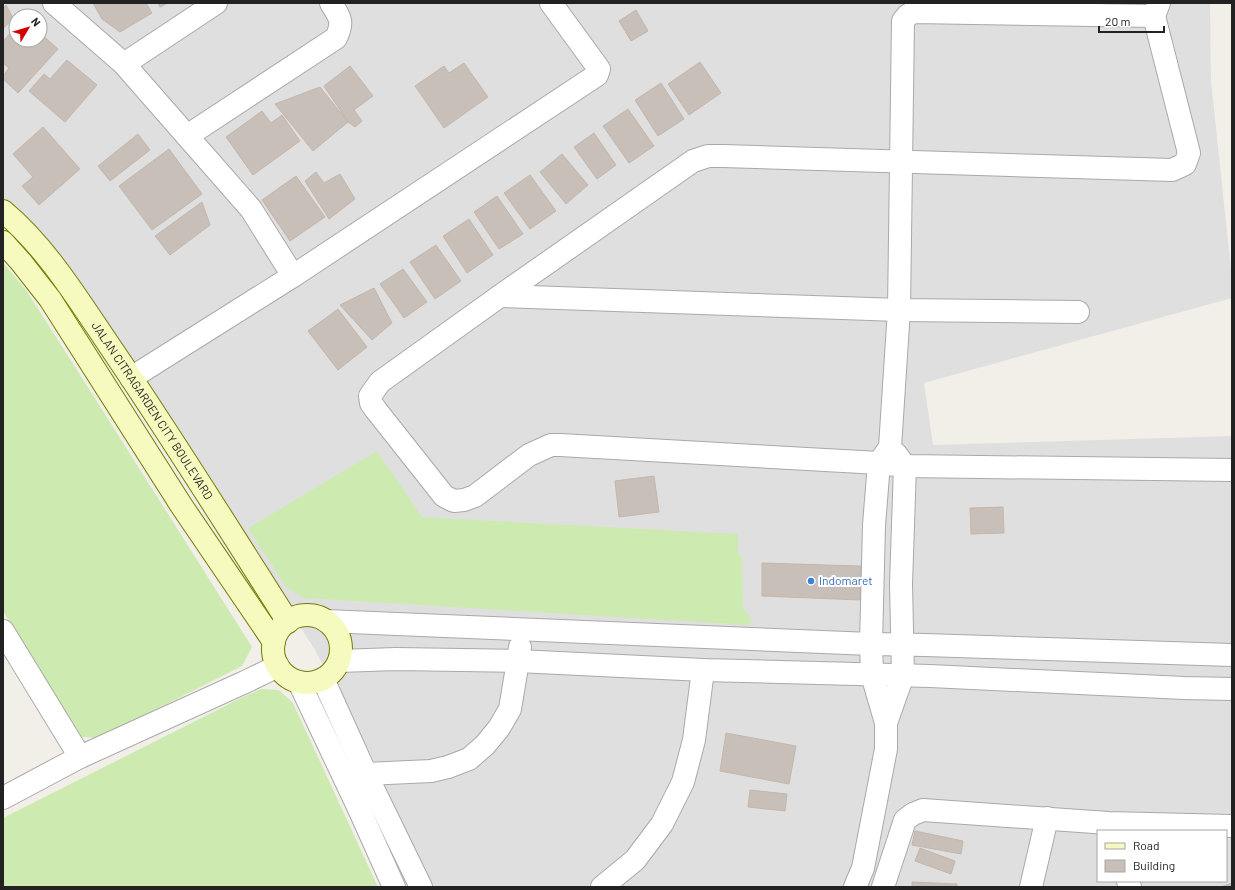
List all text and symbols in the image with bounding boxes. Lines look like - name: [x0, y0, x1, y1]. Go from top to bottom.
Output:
- north arrow: [8, 8, 48, 48]
- scale bar: [1099, 8, 1164, 34]
- text: 20 m: [1105, 14, 1131, 28]
- text: N: [29, 15, 44, 28]
- street label: JALAN CITRAGARDEN CITY BOULEVARD: [89, 319, 216, 502]
- place label: Indomaret: [819, 573, 873, 587]
- marker: Indomaret: [806, 576, 816, 586]
- legend: [1097, 830, 1227, 882]
- text: Road: [1133, 838, 1160, 852]
- text: Building: [1133, 858, 1175, 872]

